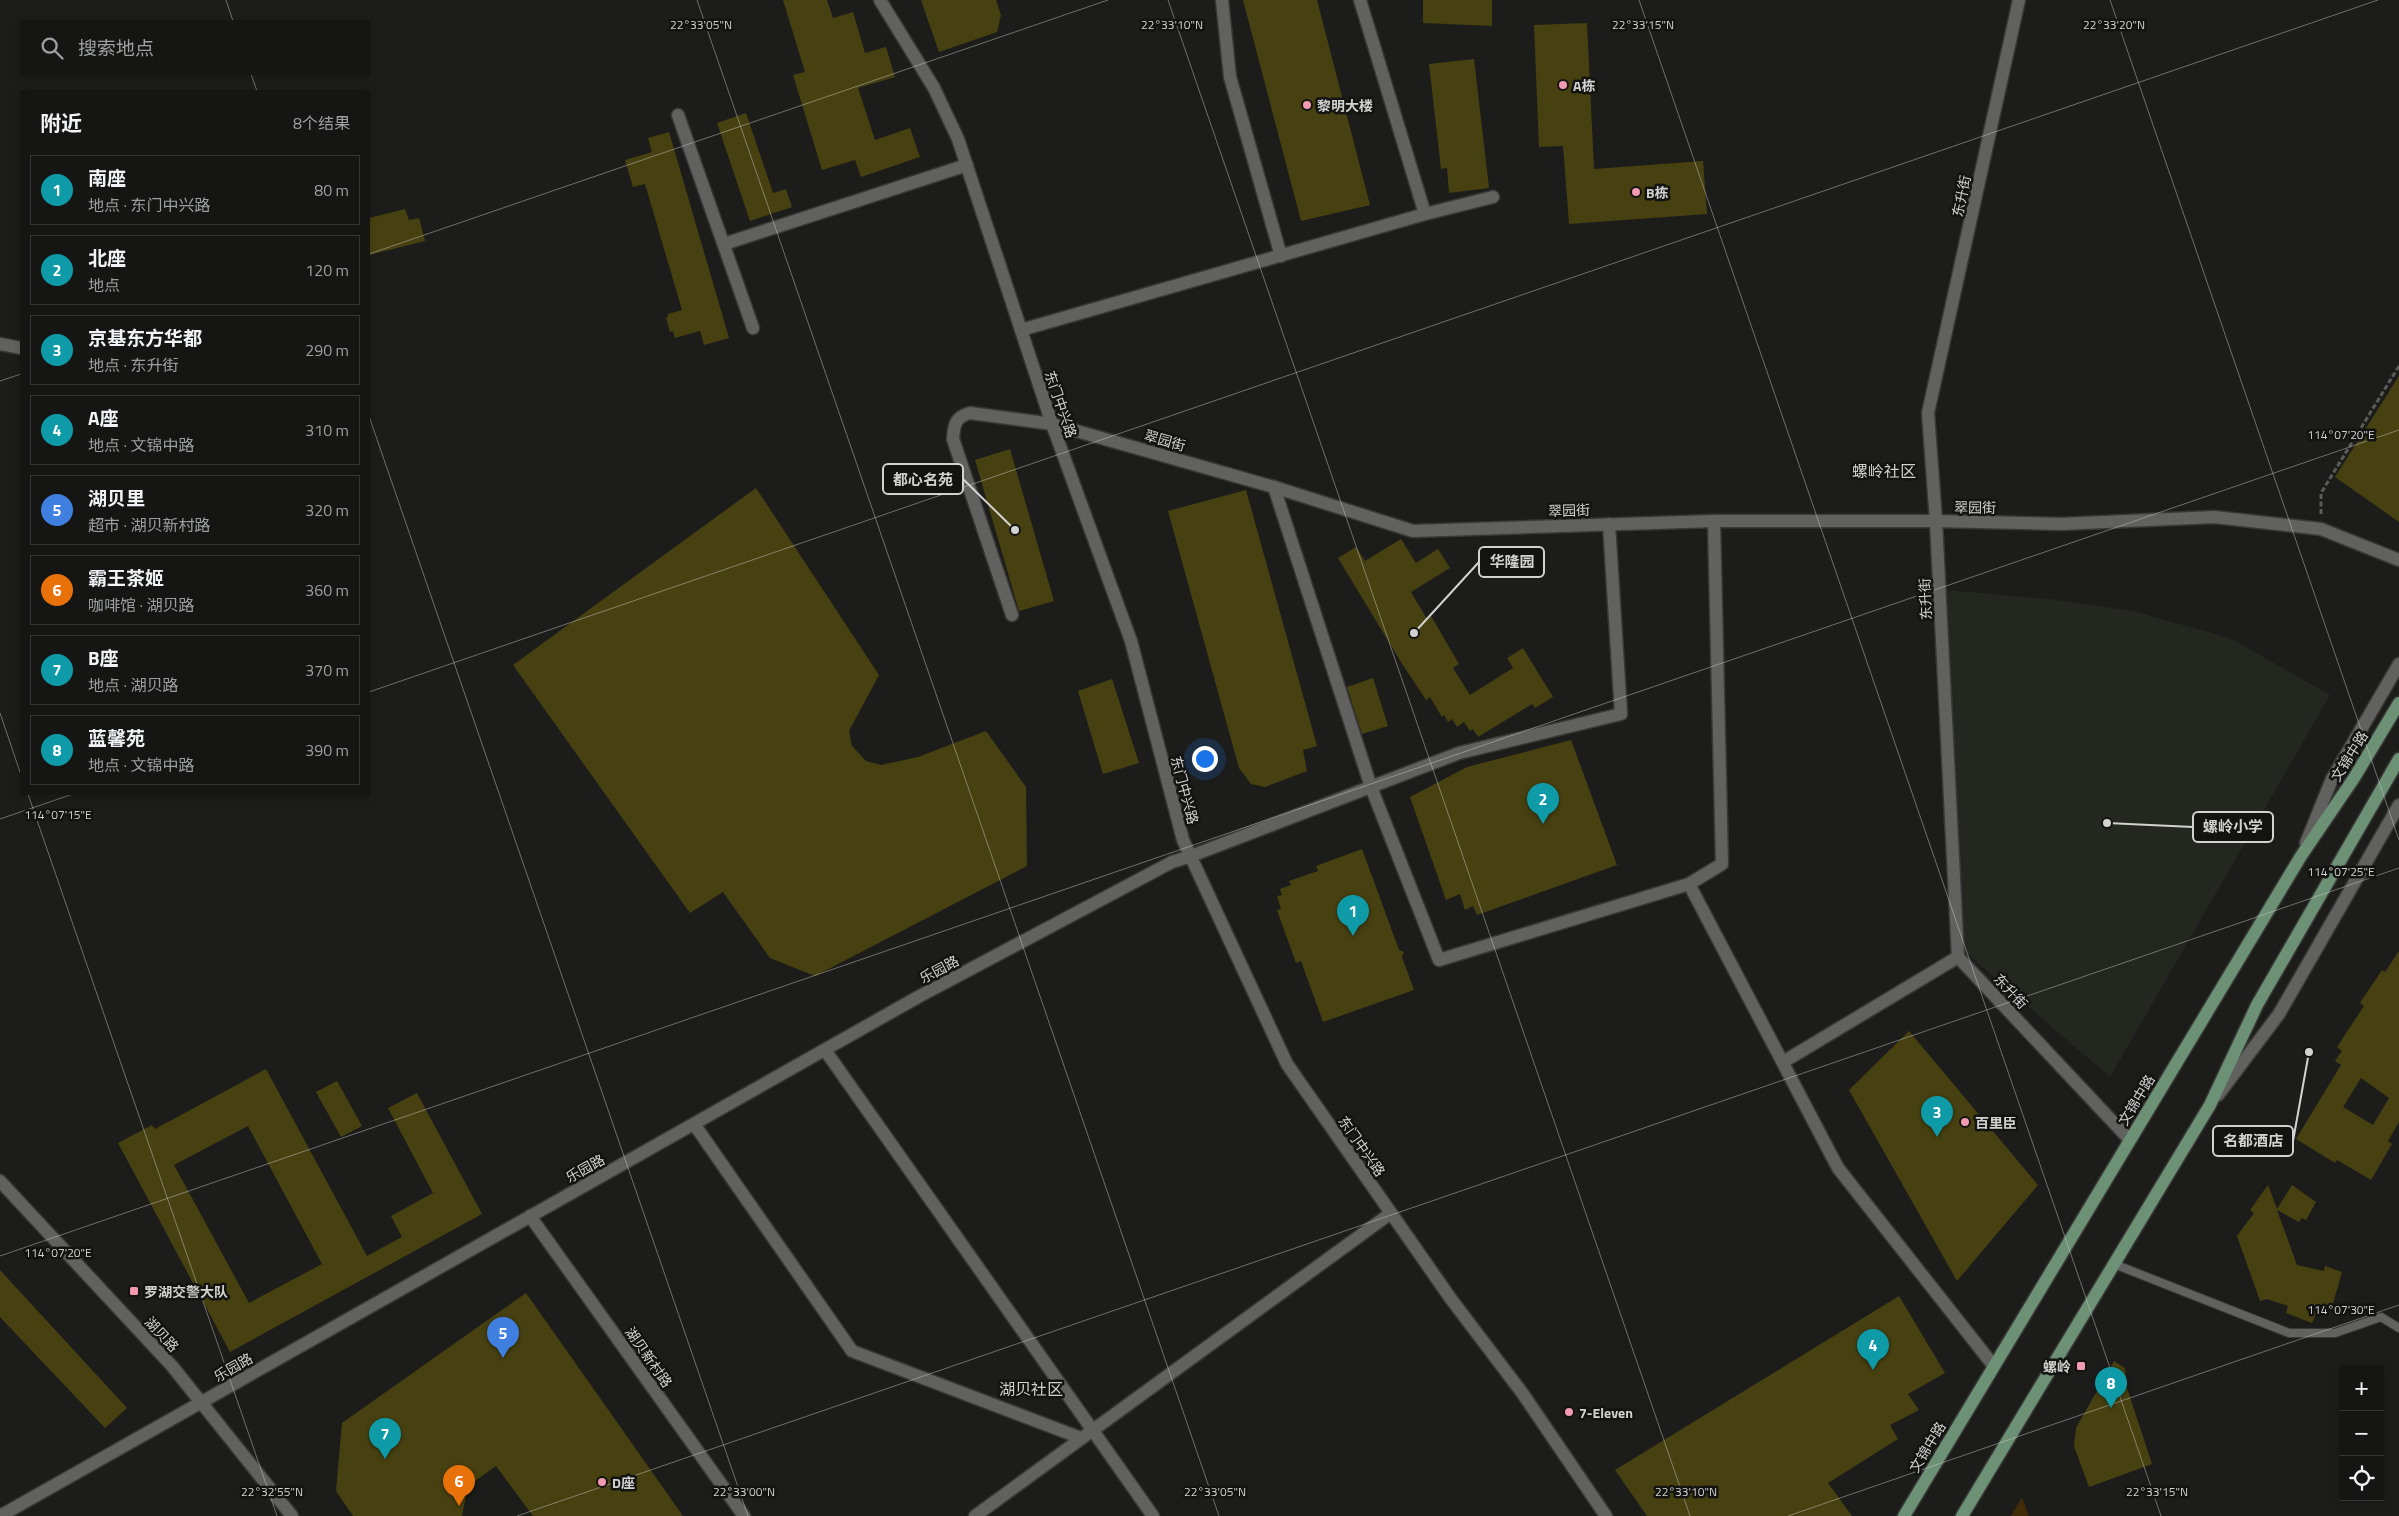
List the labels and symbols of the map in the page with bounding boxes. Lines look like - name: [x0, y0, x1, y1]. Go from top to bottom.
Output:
- text: 22°33'05"N: [670, 15, 732, 34]
- text: 22°33'10"N: [1141, 15, 1203, 34]
- text: 22°33'15"N: [1612, 15, 1674, 34]
- text: 22°33'20"N: [2083, 15, 2145, 34]
- place label: A栋: [1573, 75, 1595, 96]
- marker: A栋: [1557, 79, 1569, 91]
- place label: 黎明大楼: [1317, 95, 1373, 116]
- marker: 黎明大楼: [1301, 99, 1313, 111]
- street label: 东升街: [1946, 173, 1976, 219]
- place label: B栋: [1646, 182, 1669, 203]
- marker: B栋: [1630, 186, 1642, 198]
- street label: 东门中兴路: [1040, 367, 1082, 441]
- street label: 翠园街: [1142, 424, 1188, 456]
- text: 114°07'20"E: [2307, 425, 2375, 444]
- district label: 螺岭社区: [1852, 459, 1916, 483]
- callout: 都心名苑: [883, 464, 963, 494]
- text: 都心名苑: [893, 468, 953, 491]
- street label: 翠园街: [1954, 496, 1996, 518]
- street label: 翠园街: [1548, 499, 1590, 521]
- callout: 华隆园: [1479, 547, 1544, 577]
- text: 华隆园: [1489, 550, 1535, 573]
- street label: 东升街: [1913, 577, 1937, 621]
- street label: 文锦中路: [2325, 727, 2373, 785]
- your location: [1192, 746, 1218, 772]
- street label: 东门中兴路: [1166, 753, 1204, 827]
- pin: 2: [1527, 783, 1559, 824]
- text: 114°07'15"E: [24, 805, 92, 824]
- callout: 螺岭小学: [2193, 812, 2273, 842]
- text: 螺岭小学: [2203, 815, 2263, 838]
- text: 114°07'25"E: [2307, 862, 2375, 881]
- pin: 1: [1337, 895, 1369, 936]
- street label: 乐园路: [916, 950, 962, 988]
- street label: 东升街: [1989, 968, 2033, 1014]
- street label: 文锦中路: [2113, 1071, 2159, 1129]
- pin: 3: [1921, 1096, 1953, 1137]
- street label: 东门中兴路: [1333, 1111, 1391, 1181]
- place label: 百里臣: [1975, 1112, 2017, 1133]
- marker: 百里臣: [1959, 1116, 1971, 1128]
- callout: 名都酒店: [2213, 1126, 2293, 1156]
- text: 名都酒店: [2223, 1129, 2283, 1152]
- street label: 乐园路: [562, 1149, 608, 1187]
- text: 114°07'20"E: [24, 1243, 92, 1262]
- place label: 罗湖交警大队: [144, 1281, 228, 1302]
- marker: 罗湖交警大队: [128, 1285, 140, 1297]
- text: 114°07'30"E: [2307, 1300, 2375, 1319]
- street label: 湖贝路: [140, 1311, 184, 1357]
- pin: 5: [487, 1317, 519, 1358]
- street label: 湖贝新村路: [620, 1322, 678, 1392]
- pin: 4: [1857, 1329, 1889, 1370]
- street label: 乐园路: [210, 1347, 256, 1387]
- place label: 螺岭: [2043, 1356, 2071, 1377]
- marker: 螺岭: [2075, 1360, 2087, 1372]
- pin: 8: [2095, 1367, 2127, 1408]
- district label: 湖贝社区: [999, 1377, 1063, 1401]
- place label: 7-Eleven: [1579, 1402, 1633, 1423]
- marker: 7-Eleven: [1563, 1406, 1575, 1418]
- pin: 7: [369, 1418, 401, 1459]
- street label: 文锦中路: [1904, 1418, 1950, 1476]
- pin: 6: [443, 1465, 475, 1506]
- place label: D座: [612, 1472, 635, 1493]
- marker: D座: [596, 1476, 608, 1488]
- text: 22°32'55"N: [241, 1482, 303, 1501]
- text: 22°33'00"N: [713, 1482, 775, 1501]
- text: 22°33'05"N: [1184, 1482, 1246, 1501]
- text: 22°33'10"N: [1655, 1482, 1717, 1501]
- text: 22°33'15"N: [2126, 1482, 2188, 1501]

